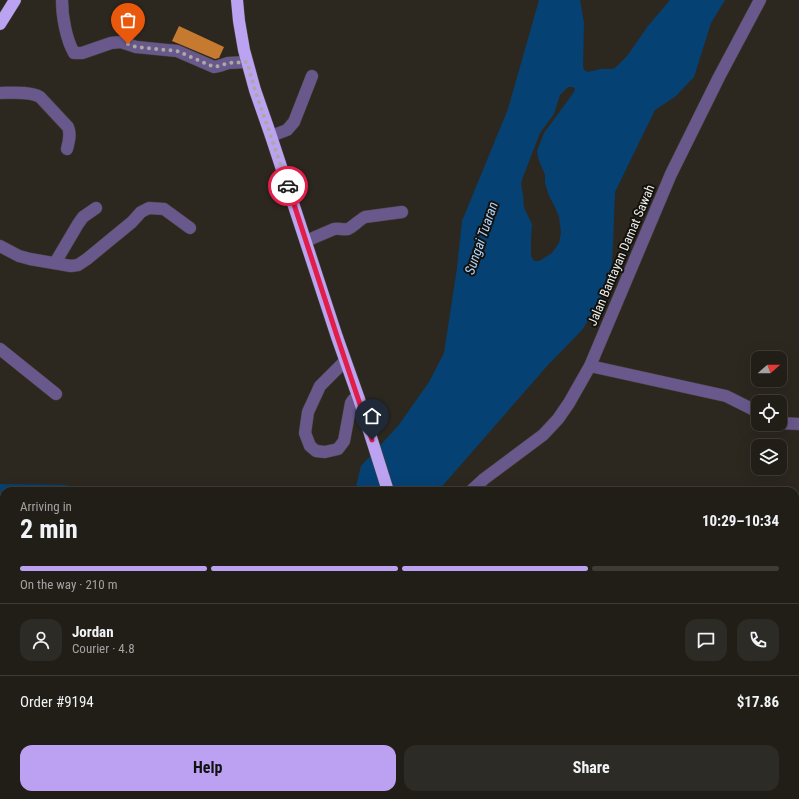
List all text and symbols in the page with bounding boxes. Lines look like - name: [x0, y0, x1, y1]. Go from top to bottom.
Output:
- pin: [111, 3, 145, 44]
- icon: bag: [117, 9, 139, 31]
- courier: [268, 166, 308, 206]
- icon: car: [277, 175, 299, 197]
- street label: Jalan Bantayan Damat Sawah: [584, 182, 658, 328]
- water label: Sungai Tuaran: [461, 200, 501, 276]
- north arrow: [751, 351, 787, 387]
- map controls: [751, 351, 787, 475]
- button: locate: [751, 395, 787, 431]
- pin: [355, 399, 389, 440]
- icon: home: [361, 405, 383, 427]
- button: layers: [751, 439, 787, 475]
- text: Arriving in: [20, 499, 72, 514]
- text: 10:29–10:34: [702, 512, 779, 530]
- text: 2 min: [20, 514, 78, 544]
- text: On the way · 210 m: [20, 577, 117, 592]
- button: person: [20, 619, 62, 661]
- button: chat: [685, 619, 727, 661]
- button: phone: [737, 619, 779, 661]
- text: Jordan: [72, 623, 114, 641]
- text: Courier · 4.8: [72, 641, 135, 656]
- text: Order #9194: [20, 693, 94, 711]
- text: $17.86: [737, 693, 779, 711]
- button: Help: [20, 745, 396, 791]
- button: Share: [404, 745, 779, 791]

